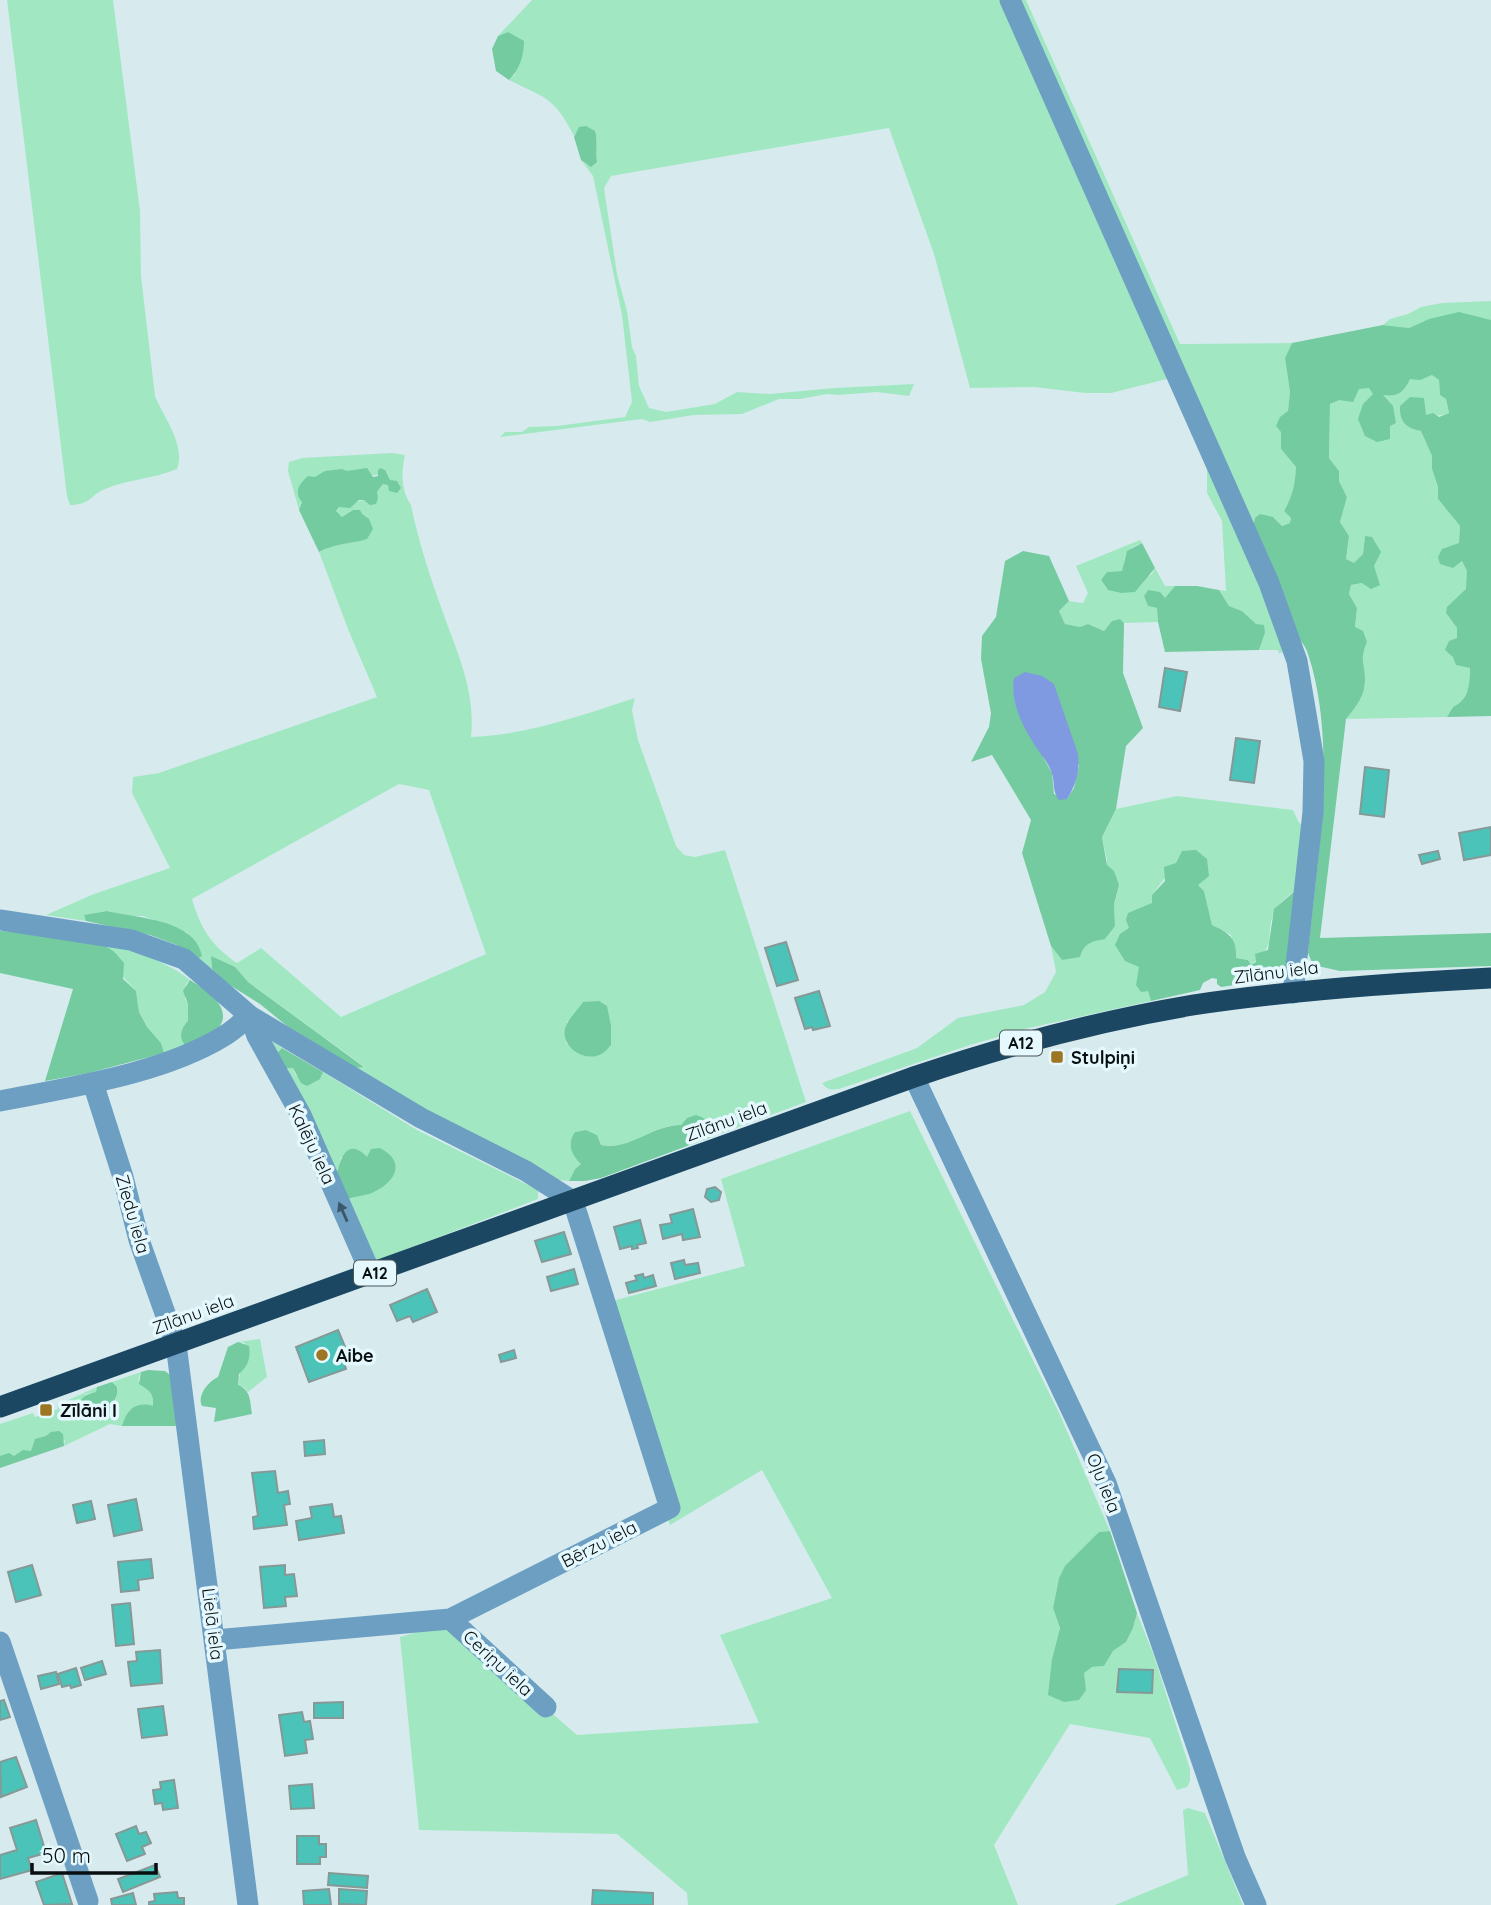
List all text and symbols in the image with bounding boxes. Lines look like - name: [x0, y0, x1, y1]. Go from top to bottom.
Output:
- street label: Zīlānu iela: [1232, 955, 1320, 989]
- road number: A12: [1000, 1030, 1042, 1056]
- place label: Stulpiņi: [1071, 1046, 1135, 1070]
- marker: Stulpiņi: [1049, 1049, 1065, 1065]
- street label: Zīlānu iela: [682, 1096, 770, 1146]
- street label: Kalēju iela: [283, 1100, 341, 1188]
- street label: Ziedu iela: [111, 1172, 155, 1256]
- one-way arrow: [337, 1201, 348, 1222]
- road number: A12: [354, 1260, 396, 1286]
- street label: Zīlānu iela: [149, 1289, 237, 1339]
- place label: Aibe: [336, 1344, 374, 1367]
- marker: Aibe: [314, 1347, 330, 1363]
- place label: Zīlāni I: [60, 1399, 117, 1422]
- marker: Zīlāni I: [38, 1402, 54, 1418]
- street label: Oļu iela: [1082, 1450, 1126, 1516]
- street label: Bērzu iela: [557, 1515, 641, 1573]
- street label: Lielā iela: [197, 1587, 229, 1661]
- street label: Ceriņu iela: [458, 1625, 538, 1701]
- scale bar: [32, 1832, 156, 1876]
- text: 50 m: [42, 1842, 91, 1868]

